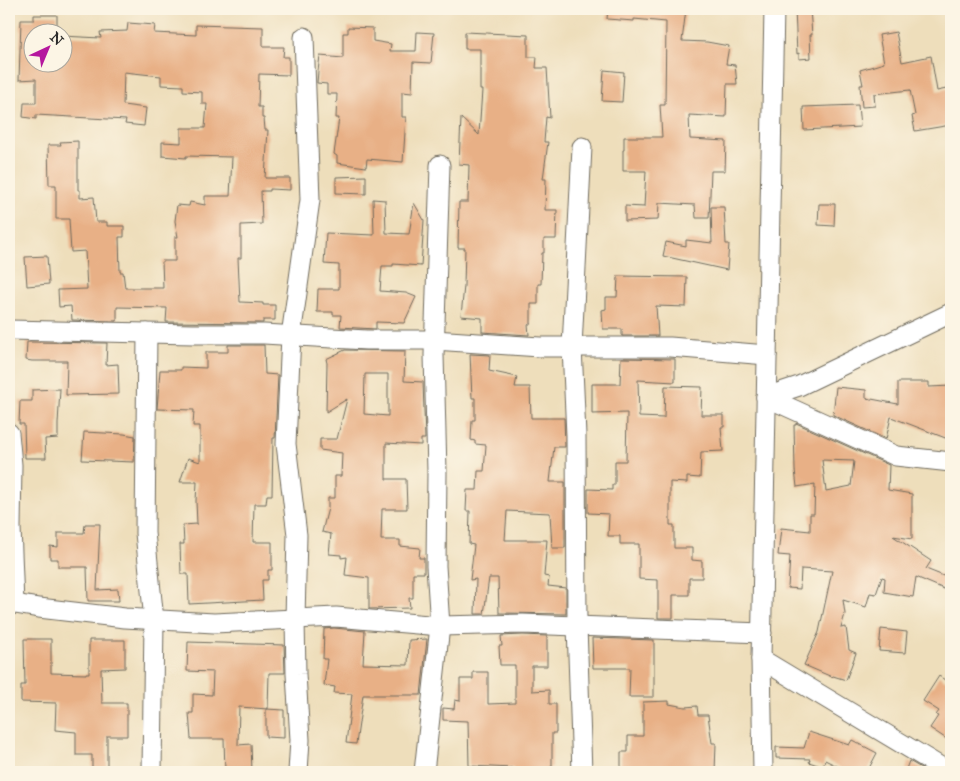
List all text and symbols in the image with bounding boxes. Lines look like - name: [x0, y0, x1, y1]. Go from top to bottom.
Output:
- north arrow: [22, 22, 72, 72]
- text: N: [47, 29, 67, 49]

